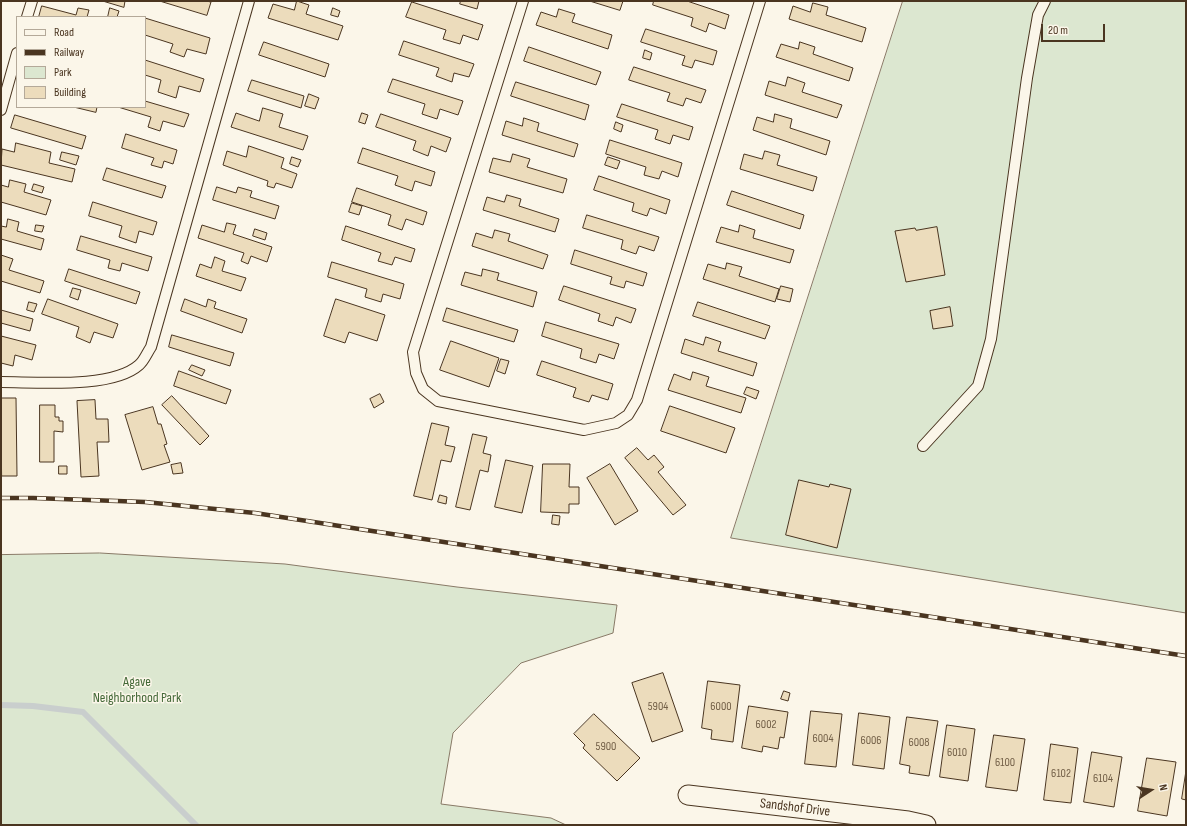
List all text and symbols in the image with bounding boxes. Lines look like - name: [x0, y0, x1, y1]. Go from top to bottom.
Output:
- legend: [16, 16, 146, 108]
- scale bar: [1043, 16, 1107, 42]
- text: 20 m: [1048, 23, 1068, 38]
- text: Road: [54, 25, 74, 40]
- text: Railway: [54, 45, 84, 60]
- text: Park: [54, 65, 72, 80]
- text: Building: [54, 85, 86, 100]
- park label: Agave Neighborhood Park: [93, 674, 181, 706]
- house number: 5904: [648, 700, 668, 714]
- house number: 6000: [710, 700, 732, 714]
- house number: 6002: [756, 718, 776, 732]
- house number: 6004: [813, 732, 833, 746]
- house number: 6006: [860, 734, 882, 748]
- house number: 6008: [908, 736, 930, 750]
- house number: 5900: [596, 740, 616, 754]
- house number: 6010: [947, 746, 967, 760]
- house number: 6100: [995, 756, 1015, 770]
- house number: 6102: [1051, 767, 1071, 781]
- north arrow: [1131, 770, 1171, 810]
- house number: 6104: [1093, 772, 1113, 786]
- text: N: [1156, 783, 1170, 792]
- street label: Sandshof Drive: [759, 795, 831, 821]

